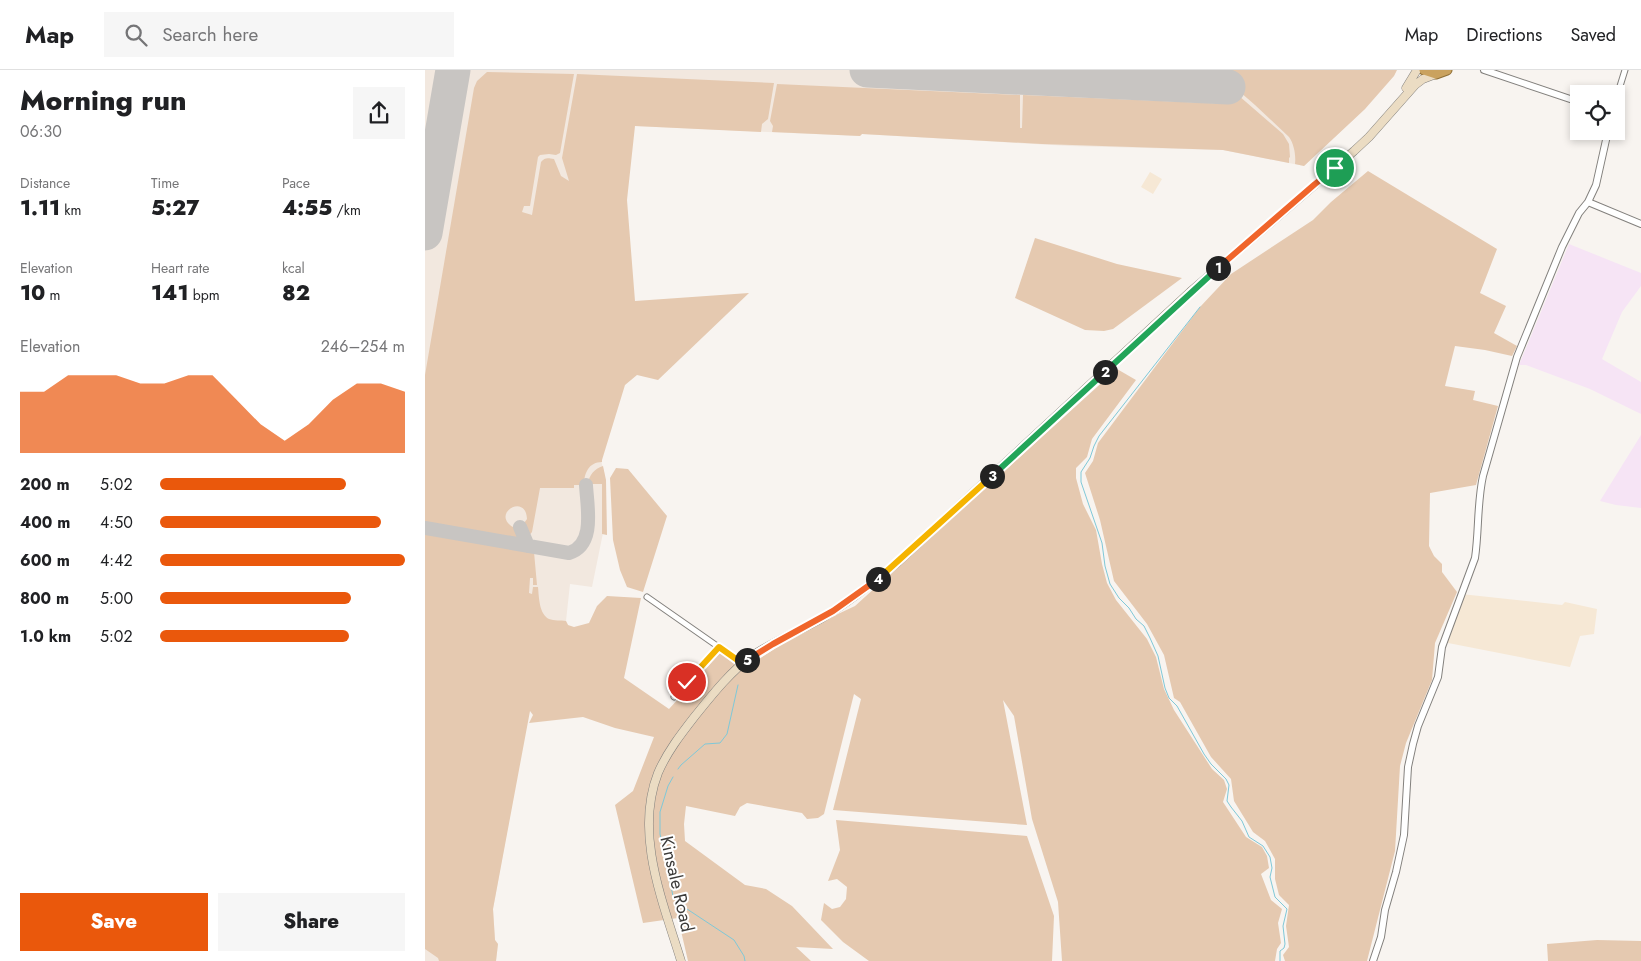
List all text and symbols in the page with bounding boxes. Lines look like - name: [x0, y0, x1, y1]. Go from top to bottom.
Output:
- search box: [104, 12, 454, 57]
- text: Map: [25, 17, 74, 52]
- icon: search: [122, 21, 150, 49]
- text: Search here: [162, 21, 258, 48]
- text: Map: [1405, 22, 1438, 48]
- text: Directions: [1466, 22, 1542, 48]
- text: Saved: [1570, 22, 1616, 48]
- text: Morning run: [20, 80, 186, 121]
- map controls: [1570, 85, 1625, 140]
- button: locate: [1570, 85, 1625, 140]
- button: share: [353, 87, 405, 139]
- text: 06:30: [20, 120, 62, 143]
- pin: [1314, 147, 1356, 189]
- icon: arrive: [1321, 154, 1349, 182]
- text: Distance: [20, 173, 70, 193]
- text: Time: [151, 173, 179, 193]
- text: Pace: [282, 173, 310, 193]
- text: 1.11: [20, 193, 60, 223]
- text: 5:27: [151, 193, 199, 223]
- text: 4:55: [282, 193, 332, 223]
- text: km: [60, 200, 81, 220]
- text: /km: [332, 200, 361, 220]
- pin: 1: [1205, 256, 1231, 280]
- text: Elevation: [20, 258, 73, 278]
- text: Heart rate: [151, 258, 209, 278]
- text: kcal: [282, 258, 305, 278]
- text: 1: [1215, 258, 1222, 278]
- text: 10: [20, 278, 45, 308]
- text: 141: [151, 278, 189, 308]
- text: 82: [282, 278, 310, 308]
- text: m: [45, 285, 61, 305]
- text: bpm: [189, 285, 220, 305]
- text: Elevation: [20, 335, 80, 358]
- text: 246–254 m: [321, 335, 405, 358]
- pin: 2: [1093, 360, 1117, 384]
- text: 2: [1101, 362, 1110, 382]
- pin: 3: [979, 464, 1005, 488]
- text: 3: [988, 466, 997, 486]
- text: 200 m: [20, 473, 70, 496]
- text: 5:02: [100, 473, 133, 496]
- text: 400 m: [20, 511, 70, 534]
- text: 4:50: [100, 511, 133, 534]
- text: 600 m: [20, 549, 70, 572]
- text: 4:42: [100, 549, 133, 572]
- pin: 4: [865, 566, 891, 592]
- text: 4: [874, 569, 883, 589]
- text: 800 m: [20, 587, 69, 610]
- text: 5:00: [100, 587, 133, 610]
- text: 1.0 km: [20, 625, 71, 648]
- text: 5:02: [100, 625, 133, 648]
- pin: 5: [735, 648, 759, 672]
- text: 5: [743, 650, 752, 670]
- pin: [666, 661, 708, 703]
- icon: check: [673, 668, 701, 696]
- street label: Kinsale Road: [653, 833, 701, 935]
- button: Save: [20, 893, 208, 951]
- button: Share: [218, 893, 405, 951]

